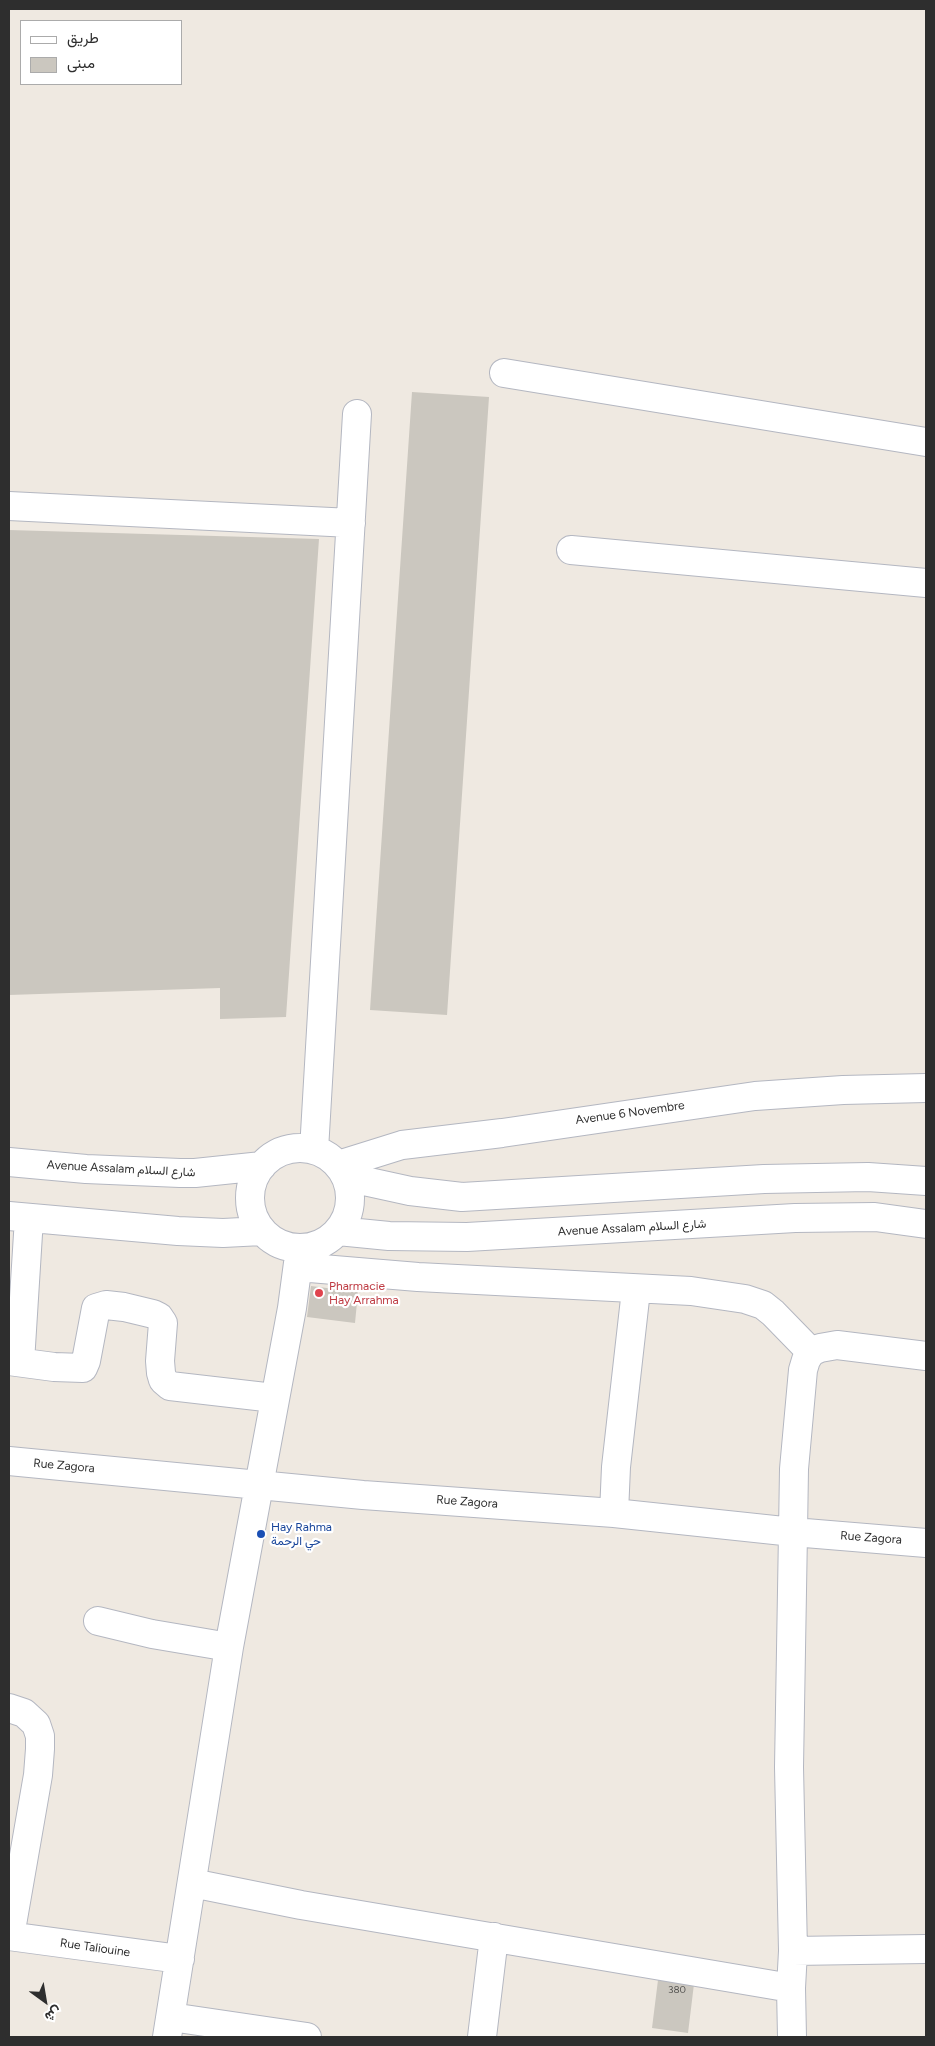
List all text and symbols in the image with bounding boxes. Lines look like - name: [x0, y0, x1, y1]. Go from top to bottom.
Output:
- legend: [20, 20, 182, 85]
- text: طريق: [67, 29, 99, 47]
- text: مبنى: [67, 54, 95, 72]
- street label: Avenue 6 Novembre: [575, 1098, 685, 1128]
- street label: Avenue Assalam شارع السلام: [46, 1158, 196, 1180]
- street label: Avenue Assalam شارع السلام: [557, 1217, 707, 1239]
- place label: Pharmacie Hay Arrahma: [329, 1279, 399, 1307]
- marker: Pharmacie Hay Arrahma: [313, 1287, 325, 1299]
- street label: Rue Zagora: [33, 1456, 95, 1476]
- street label: Rue Zagora: [436, 1493, 498, 1511]
- place label: Hay Rahma حي الرحمة: [271, 1520, 332, 1548]
- marker: Hay Rahma حي الرحمة: [255, 1528, 267, 1540]
- street label: Rue Zagora: [840, 1529, 902, 1547]
- street label: Rue Taliouine: [59, 1936, 131, 1960]
- north arrow: [20, 1976, 70, 2026]
- house number: 380: [668, 1984, 686, 1996]
- text: ش: [42, 2002, 65, 2026]

